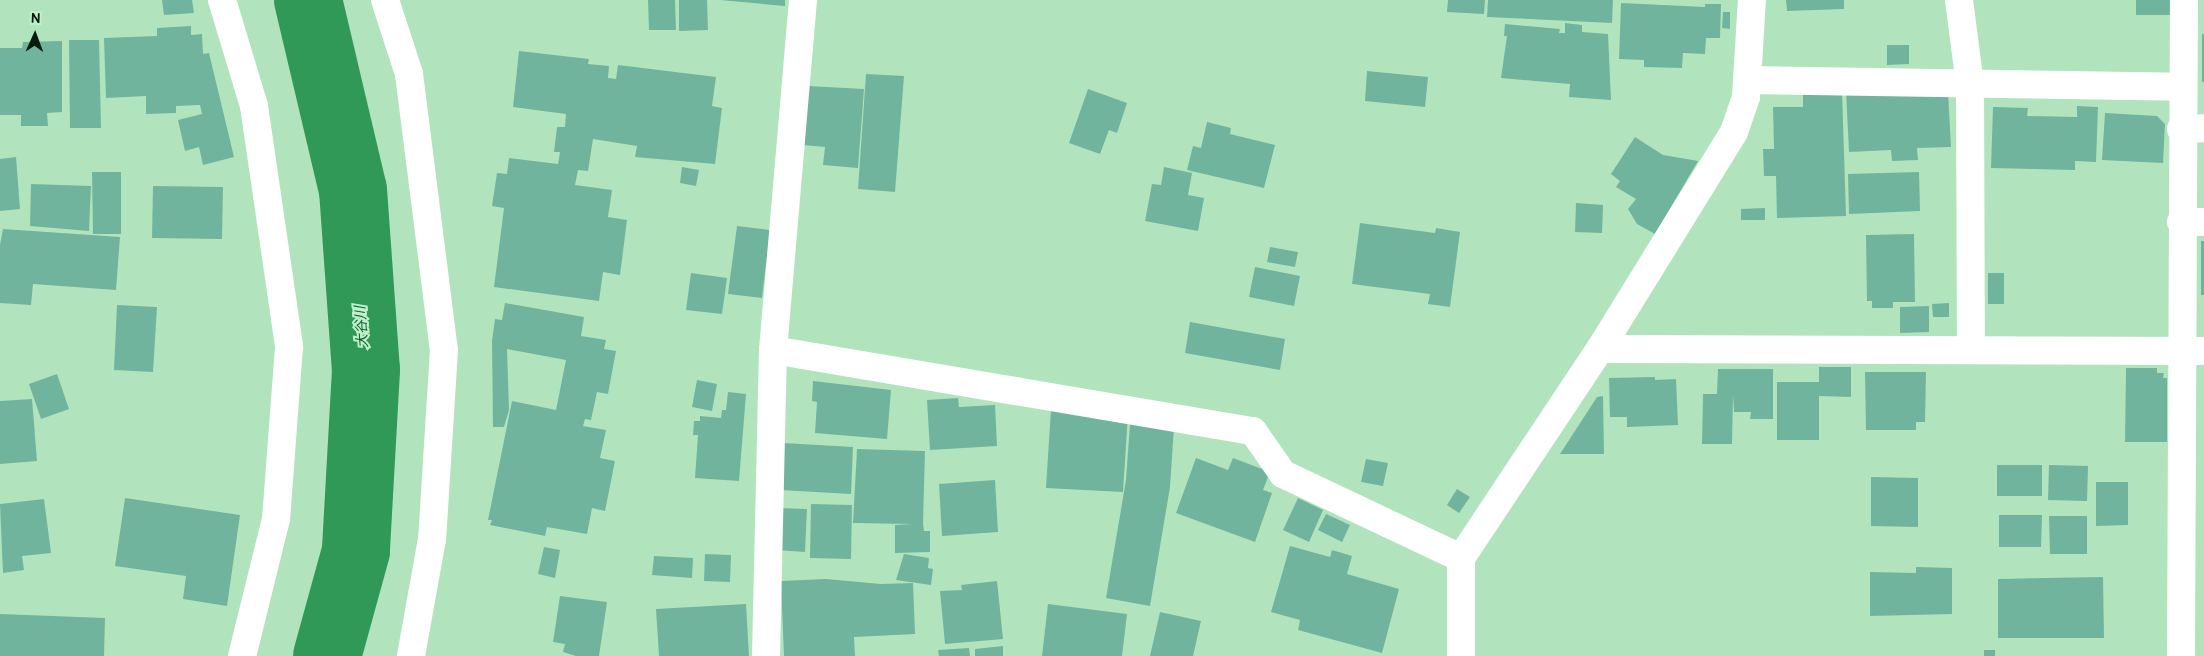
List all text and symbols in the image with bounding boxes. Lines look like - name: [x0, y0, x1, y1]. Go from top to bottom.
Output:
- north arrow: [10, 10, 60, 60]
- text: N: [30, 11, 41, 28]
- water label: 大谷川: [353, 305, 373, 349]

